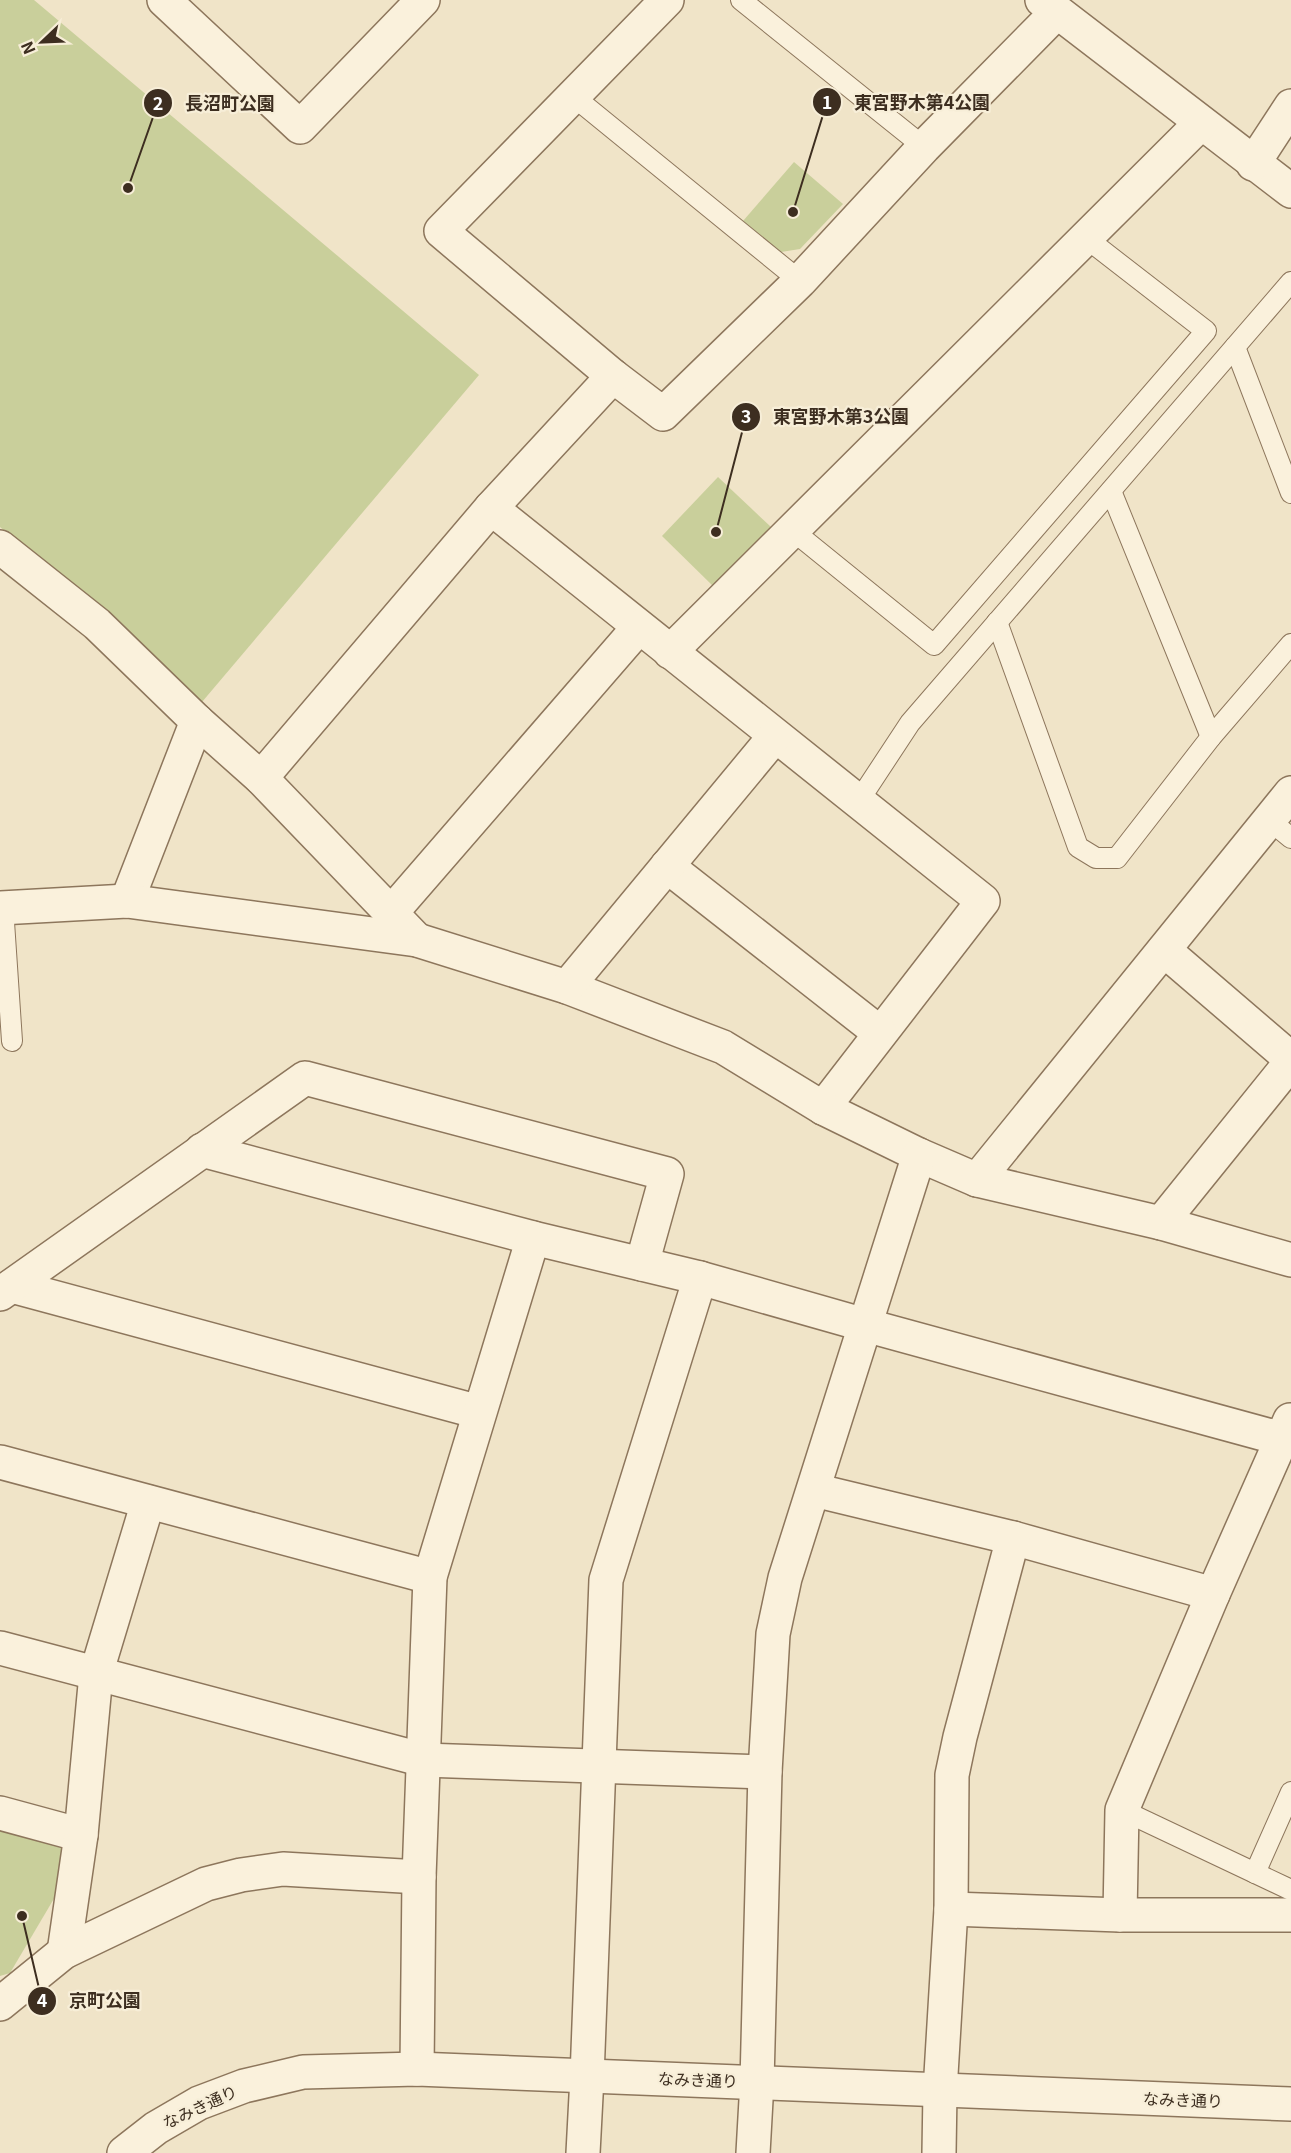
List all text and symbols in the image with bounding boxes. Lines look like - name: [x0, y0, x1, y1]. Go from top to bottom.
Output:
- north arrow: [12, 12, 72, 72]
- text: N: [14, 38, 41, 58]
- callout: 東宮野木第4公園: [812, 84, 1002, 120]
- callout: 長沼町公園: [143, 85, 287, 121]
- text: 1: [822, 88, 832, 114]
- text: 東宮野木第4公園: [854, 88, 990, 114]
- text: 2: [153, 89, 163, 115]
- text: 長沼町公園: [185, 89, 275, 115]
- callout: 東宮野木第3公園: [731, 399, 922, 435]
- text: 3: [741, 402, 751, 428]
- text: 東宮野木第3公園: [773, 402, 909, 428]
- callout: 京町公園: [27, 1983, 153, 2019]
- text: 4: [37, 1986, 48, 2012]
- text: 京町公園: [69, 1986, 141, 2012]
- street label: なみき通り: [658, 2066, 738, 2092]
- street label: なみき通り: [158, 2078, 241, 2134]
- street label: なみき通り: [1143, 2086, 1223, 2112]

